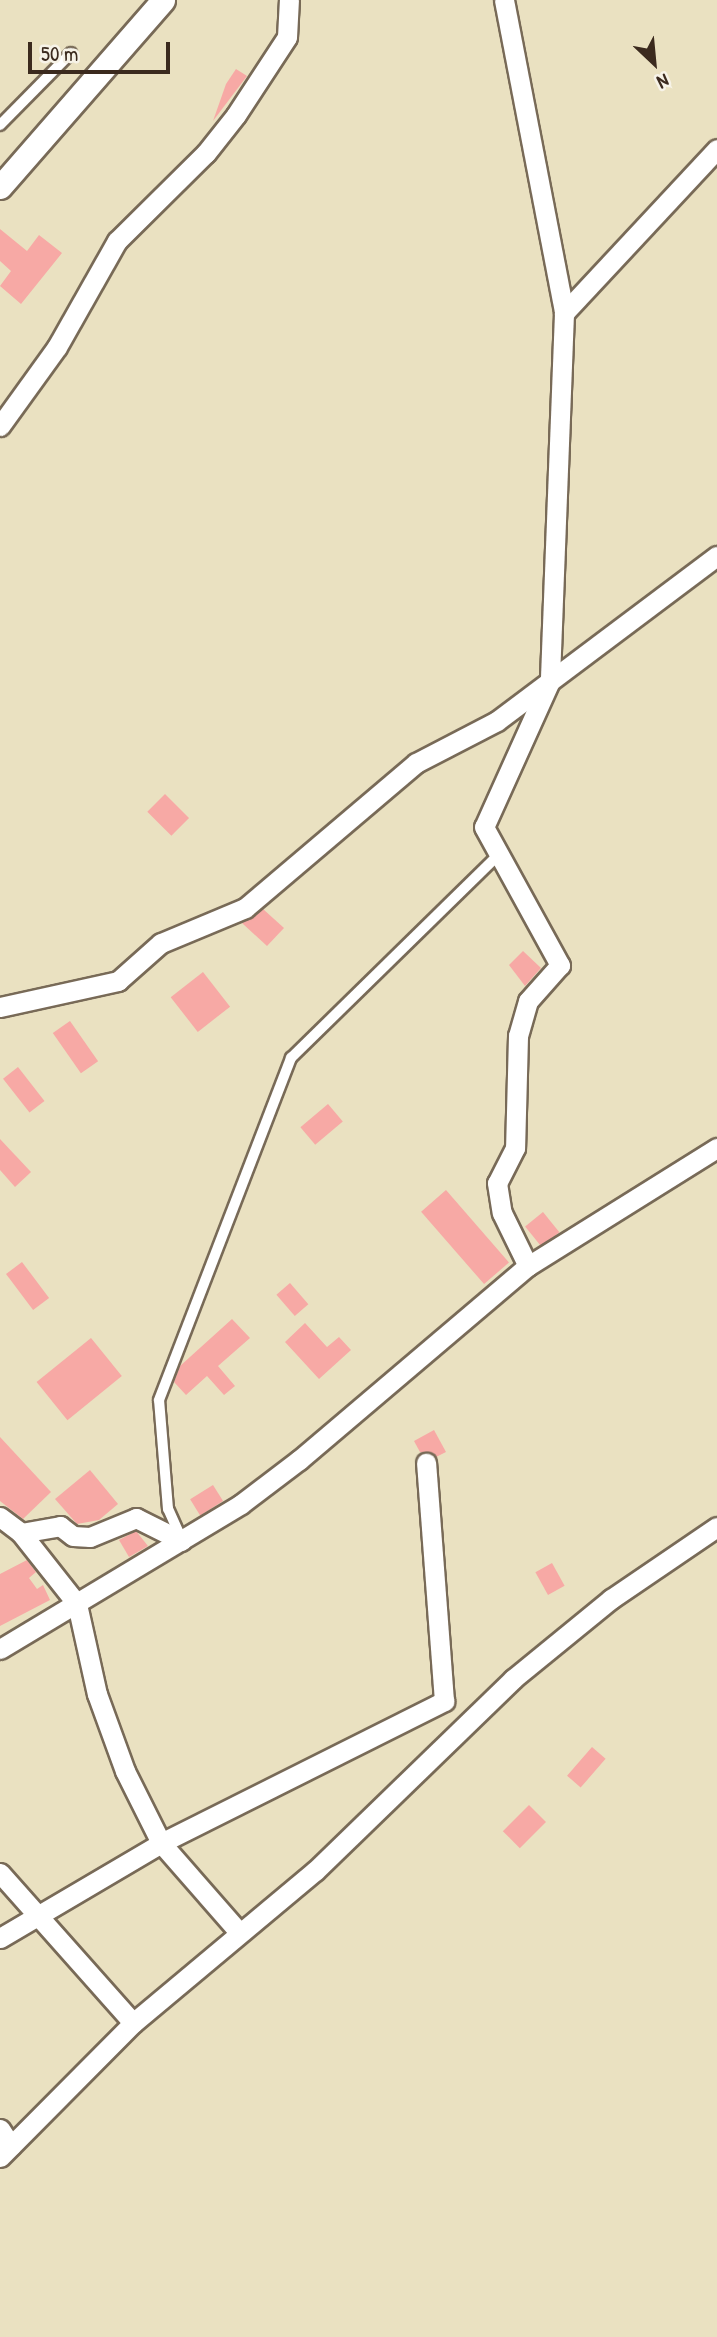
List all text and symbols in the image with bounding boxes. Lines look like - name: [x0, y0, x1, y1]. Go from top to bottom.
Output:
- scale bar: [32, 28, 173, 72]
- north arrow: [619, 28, 689, 98]
- text: 50 m: [41, 39, 78, 68]
- text: N: [653, 68, 673, 96]

